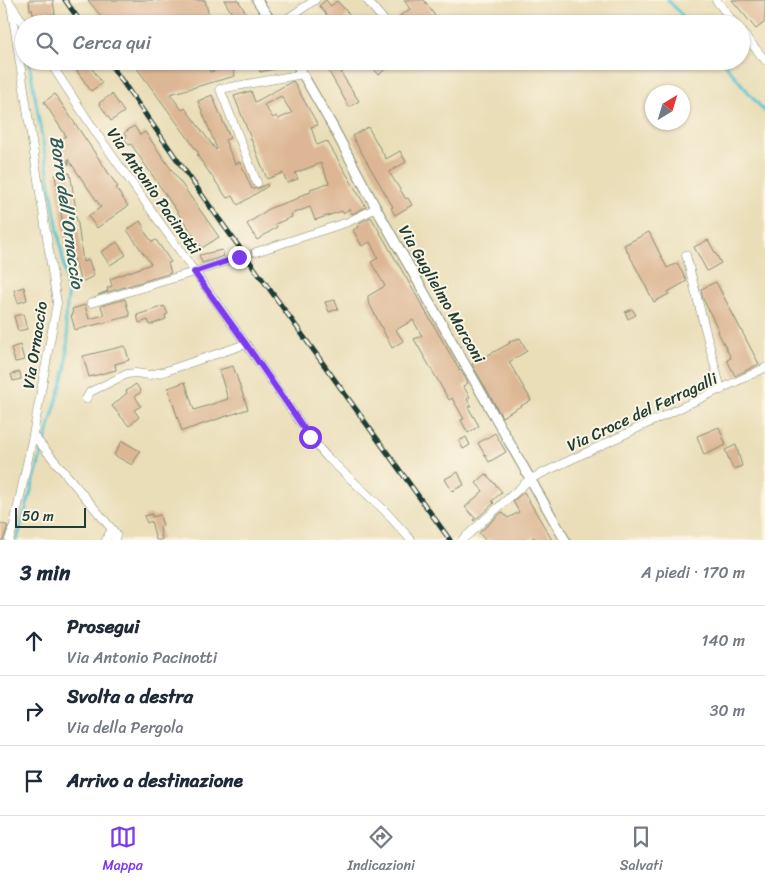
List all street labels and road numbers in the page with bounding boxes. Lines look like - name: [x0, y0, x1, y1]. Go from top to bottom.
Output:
- street label: Via Antonio Pacinotti: [99, 121, 209, 261]
- street label: Via Guglielmo Marconi: [391, 219, 494, 369]
- street label: Via Ornaccio: [14, 299, 56, 391]
- street label: Via Croce del Ferragalli: [562, 364, 723, 460]

